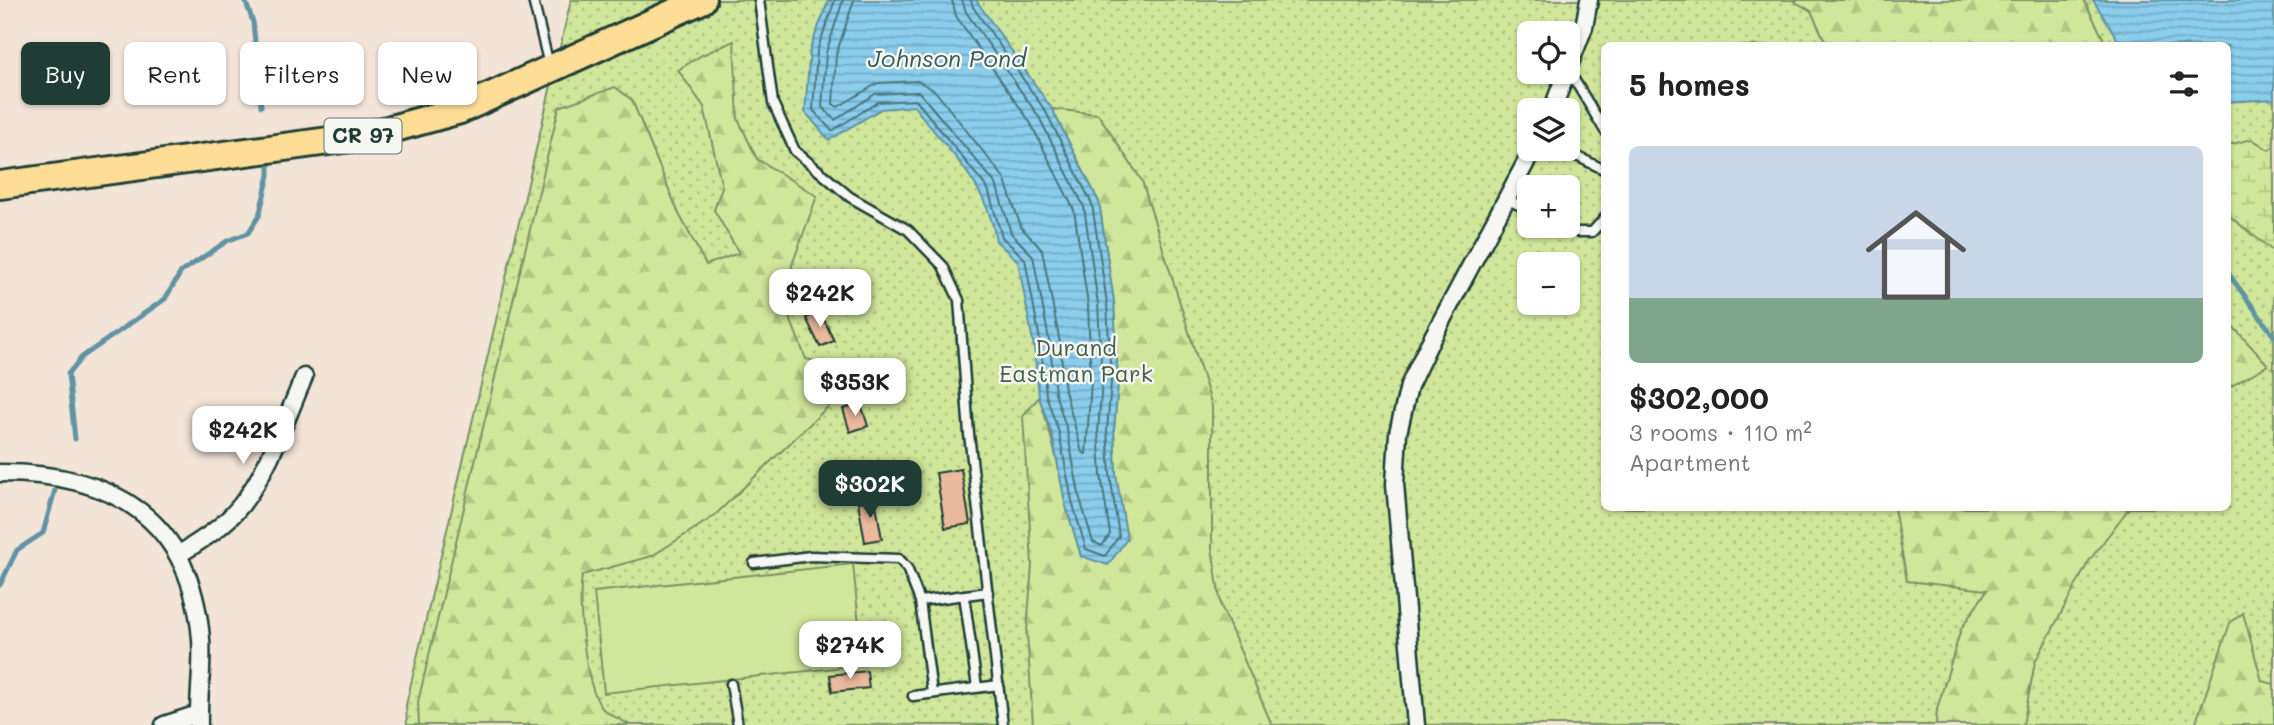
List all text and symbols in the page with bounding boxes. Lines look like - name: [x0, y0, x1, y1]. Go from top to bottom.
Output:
- map controls: [1517, 21, 1580, 315]
- button: locate: [1517, 21, 1580, 84]
- chip: Buy: [21, 42, 110, 105]
- chip: Rent: [124, 42, 226, 105]
- chip: Filters: [240, 42, 364, 105]
- chip: New: [378, 42, 477, 105]
- water label: Johnson Pond: [868, 42, 1028, 73]
- text: 5 homes: [1629, 64, 1750, 104]
- icon: filters: [2165, 65, 2203, 103]
- button: layers: [1517, 98, 1580, 161]
- road number: CR 97: [324, 118, 402, 154]
- button: +: [1517, 175, 1580, 238]
- icon: home: [1853, 192, 1979, 318]
- button: −: [1517, 252, 1580, 315]
- pin: $242K: [771, 270, 869, 329]
- text: $242K: [785, 277, 855, 307]
- park label: Durand Eastman Park: [999, 332, 1153, 388]
- pin: $353K: [806, 358, 904, 418]
- text: $353K: [820, 366, 890, 396]
- text: $302,000: [1629, 377, 1769, 417]
- pin: $242K: [194, 406, 292, 466]
- text: $242K: [208, 414, 278, 444]
- text: 3 rooms · 110 m²: [1629, 417, 1812, 447]
- text: Apartment: [1629, 447, 1751, 477]
- pin: $302K: [821, 461, 919, 520]
- text: $302K: [835, 468, 905, 498]
- pin: $274K: [801, 622, 899, 681]
- text: $274K: [815, 629, 885, 659]

